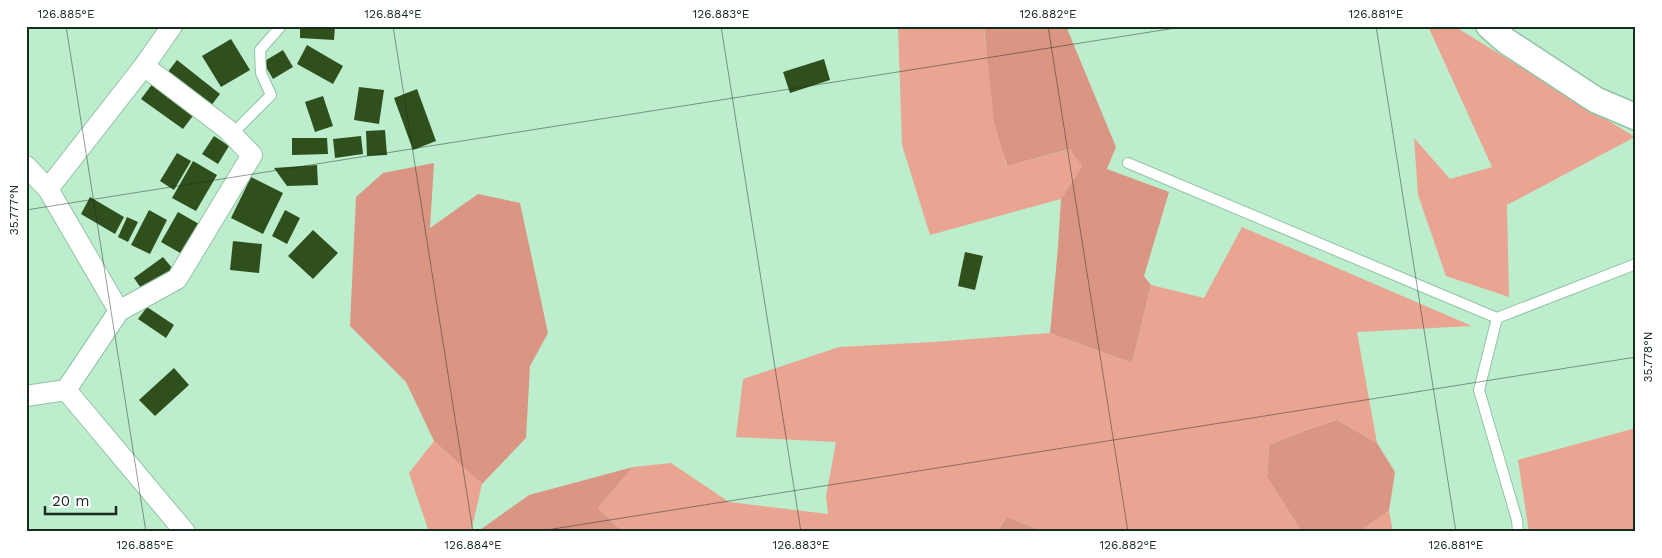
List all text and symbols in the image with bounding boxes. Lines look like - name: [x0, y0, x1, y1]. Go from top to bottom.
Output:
- text: 126.885°E: [37, 7, 95, 21]
- text: 126.884°E: [364, 7, 422, 21]
- text: 126.883°E: [693, 7, 750, 21]
- text: 126.882°E: [1019, 7, 1077, 21]
- text: 126.881°E: [1349, 7, 1404, 21]
- text: 35.777°N: [7, 185, 21, 235]
- text: 35.778°N: [1641, 331, 1655, 383]
- scale bar: [45, 483, 116, 515]
- text: 20 m: [52, 492, 90, 510]
- text: 126.885°E: [116, 538, 174, 552]
- text: 126.884°E: [444, 538, 502, 552]
- text: 126.883°E: [773, 538, 830, 552]
- text: 126.882°E: [1099, 538, 1157, 552]
- text: 126.881°E: [1429, 538, 1484, 552]

